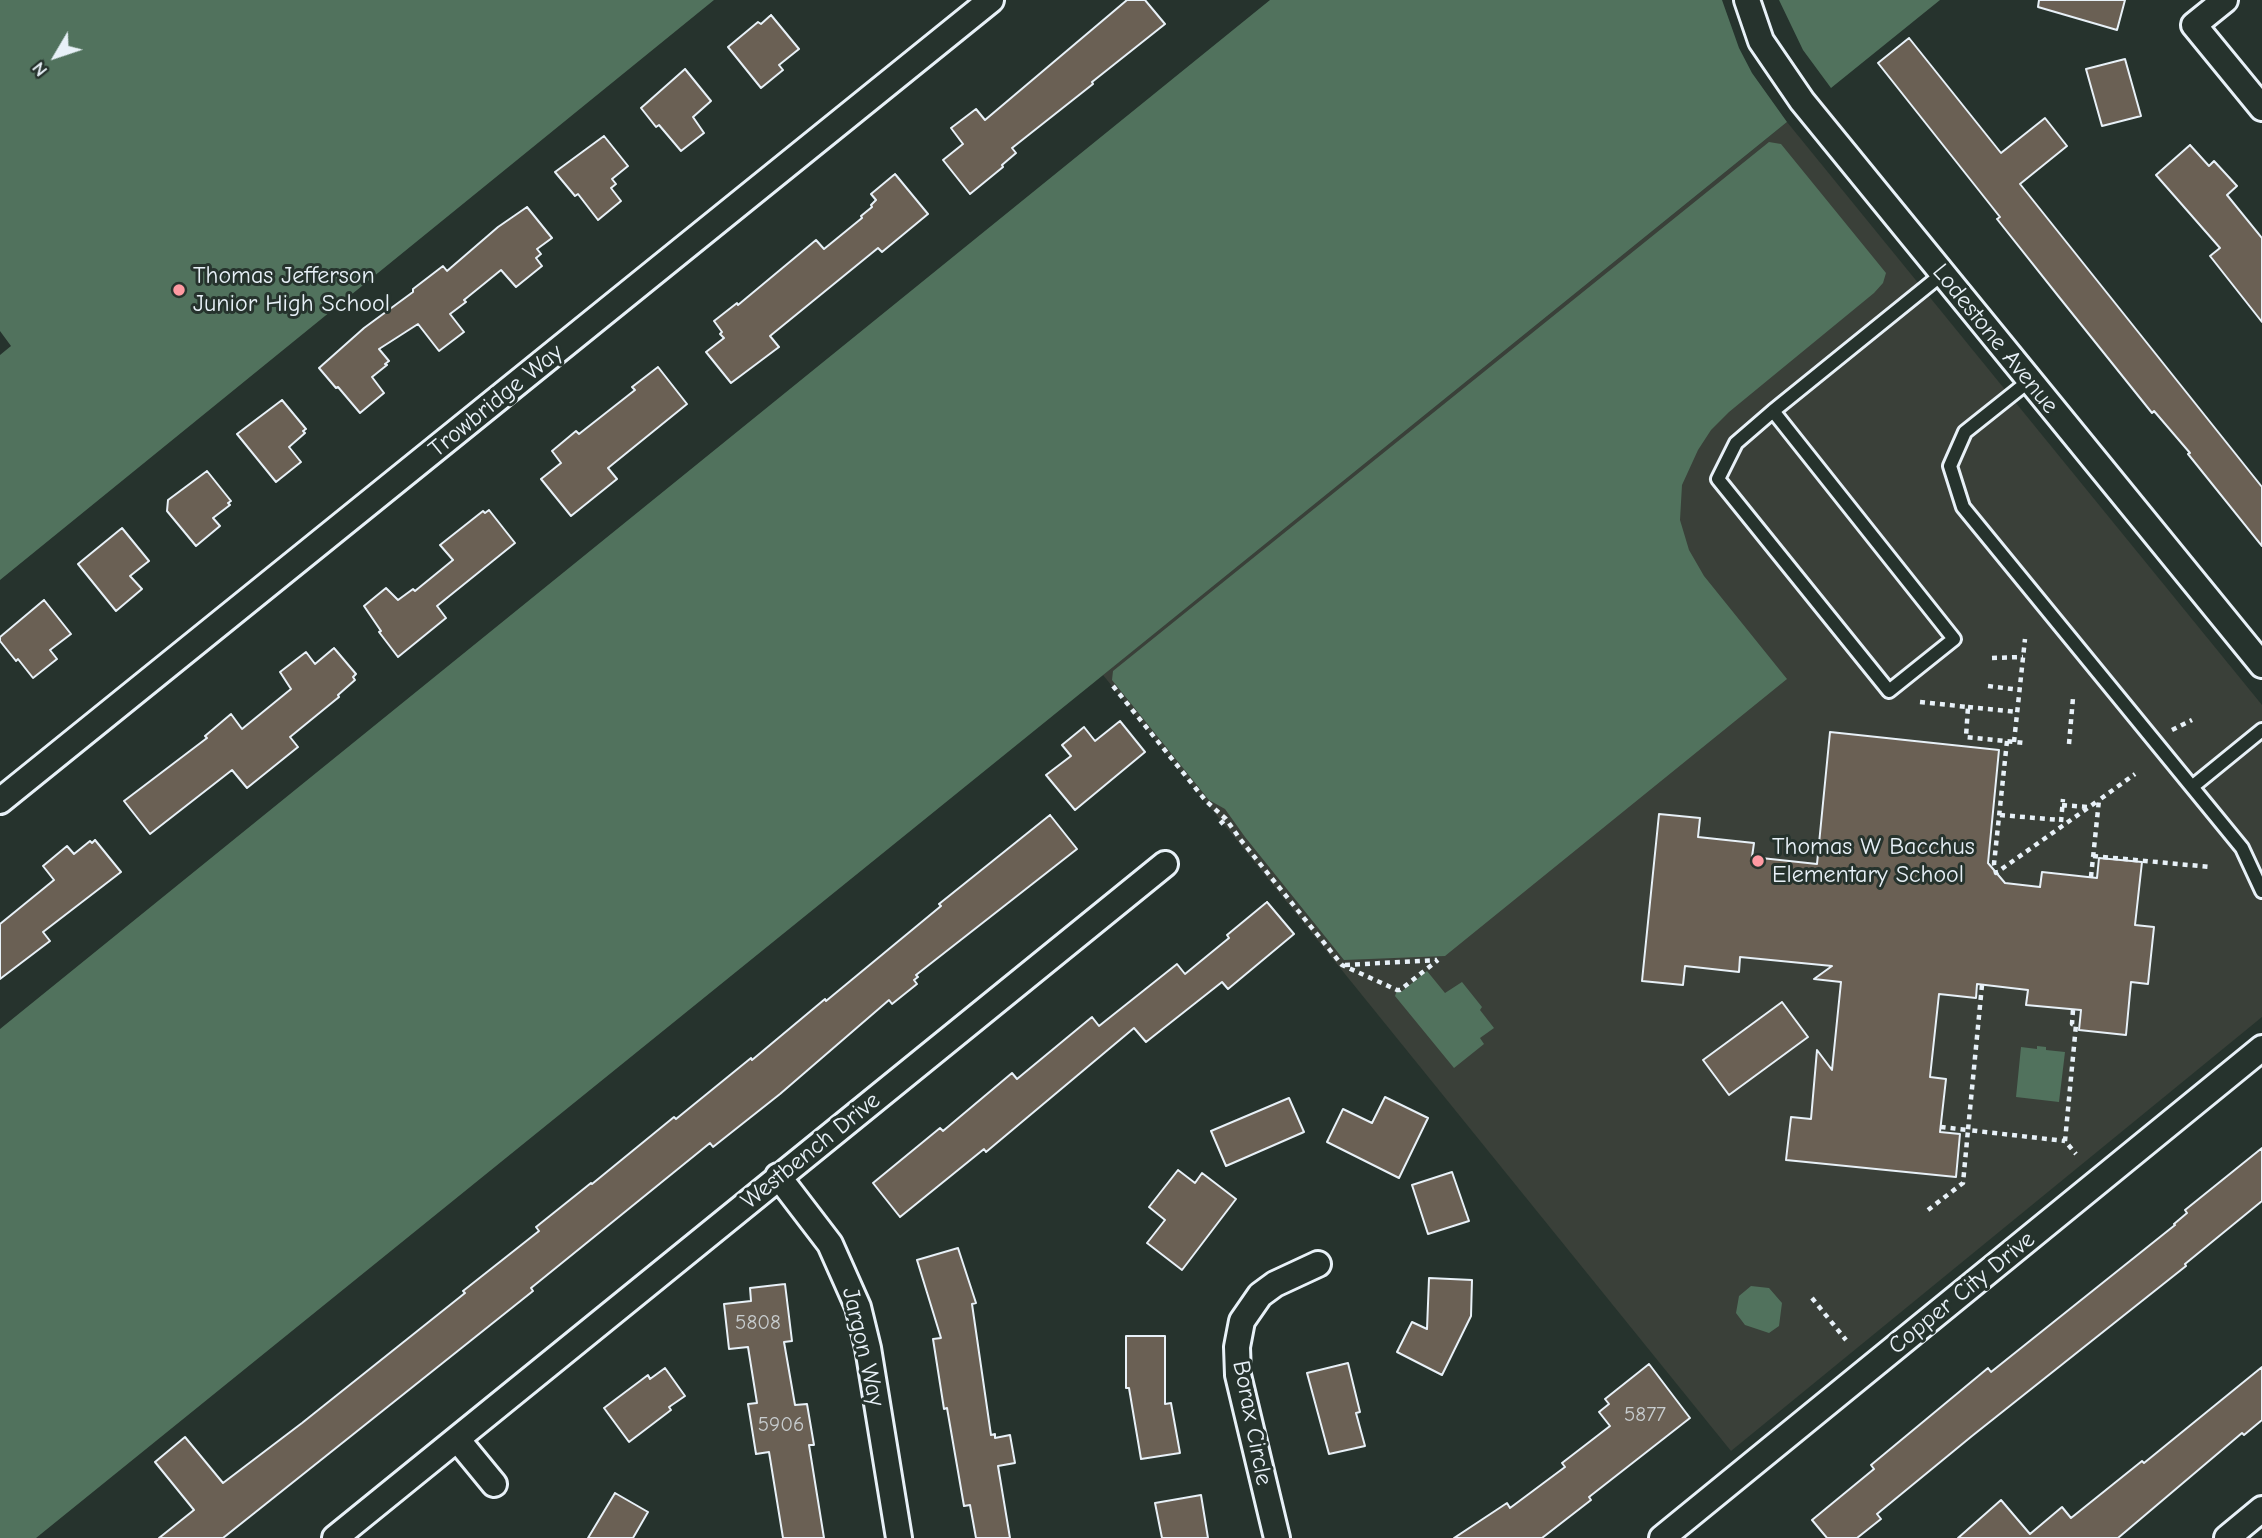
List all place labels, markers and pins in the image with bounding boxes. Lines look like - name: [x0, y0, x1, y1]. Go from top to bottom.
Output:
- place label: Thomas Jefferson Junior High School: [193, 262, 390, 318]
- marker: Thomas Jefferson Junior High School: [171, 282, 187, 298]
- place label: Thomas W Bacchus Elementary School: [1772, 833, 1975, 889]
- marker: Thomas W Bacchus Elementary School: [1750, 853, 1766, 869]

